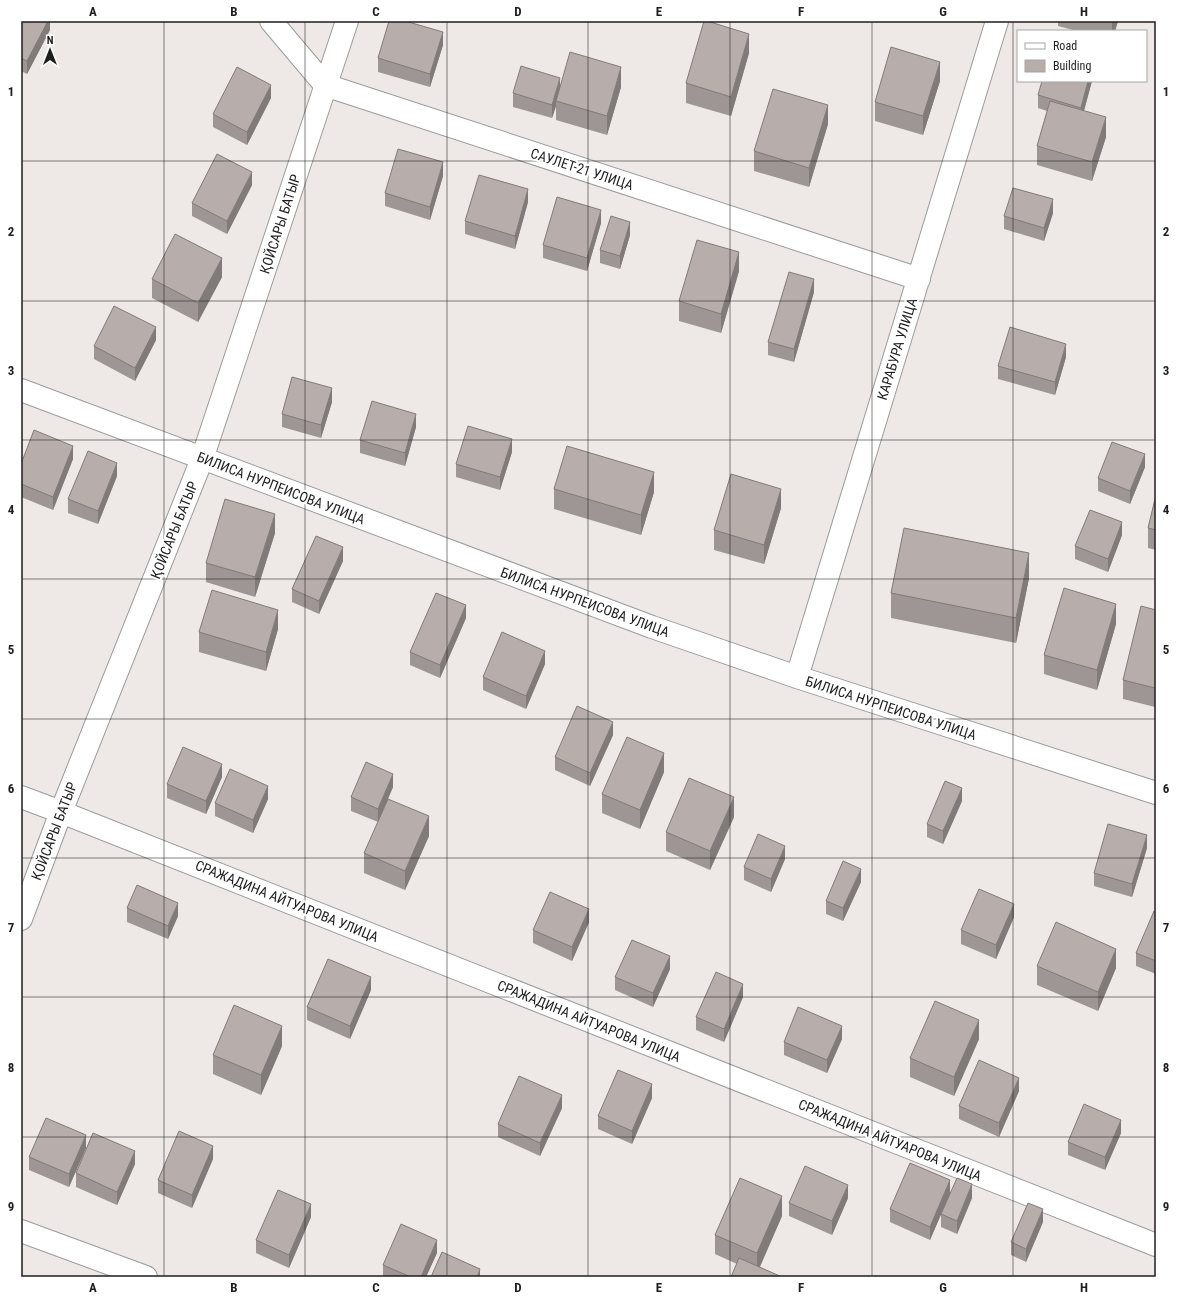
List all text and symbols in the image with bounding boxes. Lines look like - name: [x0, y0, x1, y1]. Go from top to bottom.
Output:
- text: A: [89, 4, 97, 19]
- text: B: [230, 4, 238, 19]
- text: C: [372, 4, 380, 19]
- text: D: [514, 4, 522, 19]
- text: E: [656, 4, 663, 19]
- text: F: [798, 4, 804, 19]
- text: G: [939, 4, 947, 19]
- text: H: [1080, 4, 1088, 19]
- north arrow: [30, 30, 70, 70]
- legend: [1017, 30, 1147, 82]
- text: N: [47, 34, 54, 47]
- text: Road: [1053, 39, 1077, 53]
- text: Building: [1053, 59, 1091, 73]
- text: 1: [8, 84, 14, 99]
- text: 1: [1163, 84, 1169, 99]
- street label: САУЛЕТ-21 УЛИЦА: [529, 145, 635, 193]
- street label: ҚОЙСАРЫ БАТЫР: [256, 172, 304, 276]
- text: 2: [8, 224, 15, 239]
- text: 2: [1163, 224, 1170, 239]
- street label: КАРАБУРА УЛИЦА: [874, 296, 920, 402]
- text: 3: [8, 363, 14, 378]
- text: 3: [1163, 363, 1169, 378]
- street label: БИЛИСА НУРПЕИСОВА УЛИЦА: [195, 449, 367, 527]
- street label: ҚОЙСАРЫ БАТЫР: [147, 479, 201, 581]
- text: 4: [8, 502, 15, 517]
- text: 4: [1163, 502, 1170, 517]
- street label: БИЛИСА НУРПЕИСОВА УЛИЦА: [498, 564, 672, 640]
- text: 5: [8, 642, 15, 657]
- text: 5: [1163, 642, 1170, 657]
- street label: БИЛИСА НУРПЕИСОВА УЛИЦА: [804, 673, 978, 743]
- street label: ҚОЙСАРЫ БАТЫР: [28, 780, 80, 882]
- text: 6: [8, 781, 15, 796]
- text: 6: [1163, 781, 1170, 796]
- street label: СРАЖАДИНА АЙТУАРОВА УЛИЦА: [193, 857, 381, 945]
- text: 7: [8, 920, 15, 935]
- text: 7: [1163, 920, 1170, 935]
- street label: СРАЖАДИНА АЙТУАРОВА УЛИЦА: [495, 977, 683, 1065]
- text: 8: [8, 1060, 14, 1075]
- text: 8: [1163, 1060, 1169, 1075]
- street label: СРАЖАДИНА АЙТУАРОВА УЛИЦА: [796, 1096, 984, 1184]
- text: 9: [8, 1199, 14, 1214]
- text: 9: [1163, 1199, 1169, 1214]
- text: A: [89, 1280, 97, 1295]
- text: B: [230, 1280, 238, 1295]
- text: C: [372, 1280, 380, 1295]
- text: D: [514, 1280, 522, 1295]
- text: E: [656, 1280, 663, 1295]
- text: F: [798, 1280, 804, 1295]
- text: G: [939, 1280, 947, 1295]
- text: H: [1080, 1280, 1088, 1295]

